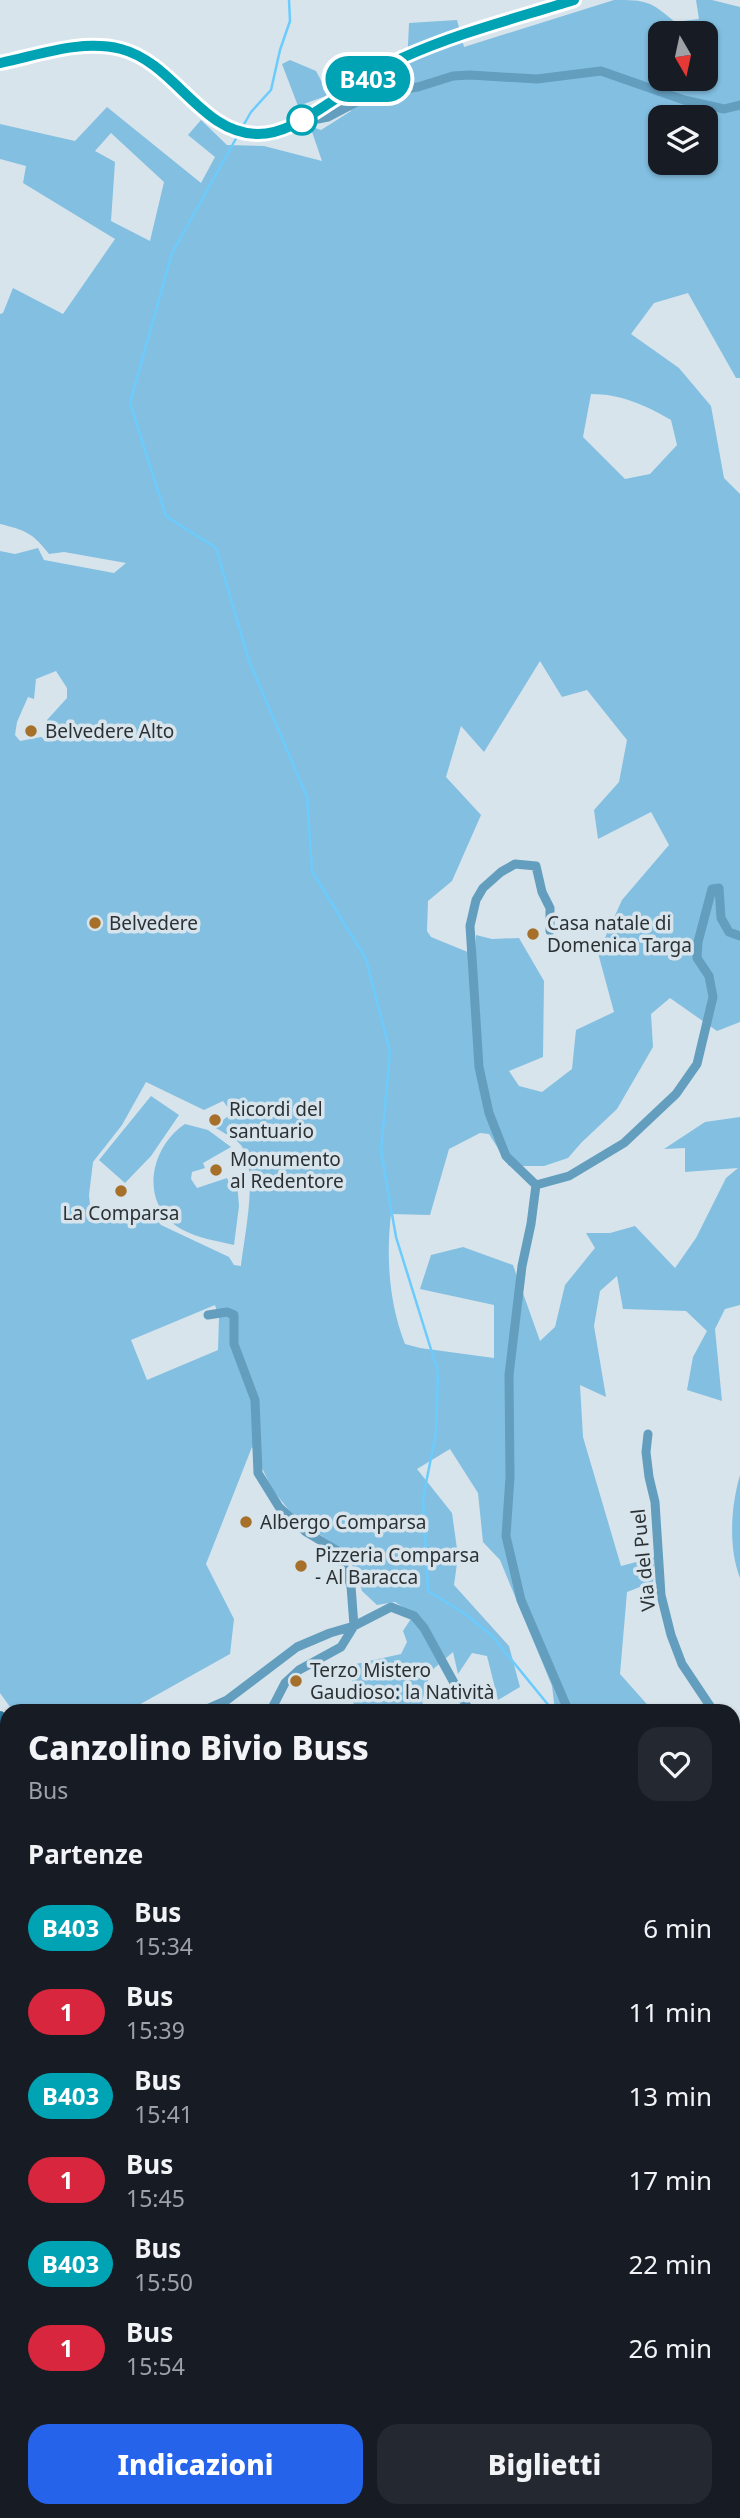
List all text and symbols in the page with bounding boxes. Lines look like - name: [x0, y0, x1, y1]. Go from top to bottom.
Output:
- north arrow: [648, 21, 718, 91]
- map controls: [648, 21, 718, 175]
- line badge: B403: [319, 56, 417, 102]
- text: B403: [339, 62, 397, 95]
- unlabelled marker: [287, 105, 317, 135]
- button: layers: [648, 105, 718, 175]
- place label: Belvedere Alto: [45, 718, 174, 744]
- marker: Belvedere Alto: [23, 723, 39, 739]
- place label: Belvedere: [109, 910, 198, 936]
- place label: Casa natale di Domenica Targa: [547, 910, 692, 958]
- marker: Belvedere: [87, 915, 103, 931]
- marker: Casa natale di Domenica Targa: [525, 926, 541, 942]
- place label: Ricordi del santuario: [229, 1096, 323, 1144]
- marker: Ricordi del santuario: [207, 1112, 223, 1128]
- place label: Monumento al Redentore: [230, 1146, 344, 1194]
- marker: Monumento al Redentore: [208, 1162, 224, 1178]
- marker: La Comparsa: [113, 1183, 129, 1199]
- place label: La Comparsa: [63, 1200, 179, 1226]
- street label: Via del Puel: [625, 1507, 661, 1613]
- place label: Albergo Comparsa: [260, 1509, 426, 1535]
- marker: Albergo Comparsa: [238, 1514, 254, 1530]
- place label: Pizzeria Comparsa - Al Baracca: [315, 1542, 480, 1590]
- marker: Pizzeria Comparsa - Al Baracca: [293, 1558, 309, 1574]
- place label: Terzo Mistero Gaudioso: la Natività: [310, 1657, 494, 1705]
- marker: Terzo Mistero Gaudioso: la Natività: [288, 1673, 304, 1689]
- text: Canzolino Bivio Buss: [28, 1725, 369, 1770]
- button: heart: [638, 1727, 712, 1801]
- text: Bus: [28, 1774, 68, 1806]
- text: Partenze: [28, 1836, 143, 1872]
- text: Bus: [134, 1894, 181, 1930]
- text: 6 min: [643, 1910, 712, 1946]
- text: B403: [42, 1911, 99, 1944]
- text: 15:34: [134, 1930, 193, 1962]
- text: Bus: [126, 1978, 173, 2014]
- text: 11 min: [628, 1994, 712, 2030]
- text: 1: [60, 1995, 73, 2028]
- text: 15:39: [126, 2014, 185, 2046]
- text: Bus: [134, 2062, 181, 2098]
- text: 13 min: [628, 2078, 712, 2114]
- text: B403: [42, 2079, 99, 2112]
- text: 15:41: [134, 2098, 193, 2130]
- text: Bus: [126, 2146, 173, 2182]
- text: 17 min: [628, 2162, 712, 2198]
- text: 1: [60, 2163, 73, 2196]
- text: 15:45: [126, 2182, 185, 2214]
- text: Bus: [134, 2230, 181, 2266]
- text: 22 min: [628, 2246, 712, 2282]
- text: B403: [42, 2247, 99, 2280]
- text: 15:50: [134, 2266, 193, 2298]
- text: Bus: [126, 2314, 173, 2350]
- text: 26 min: [628, 2330, 712, 2366]
- text: 1: [60, 2331, 73, 2364]
- text: 15:54: [126, 2350, 185, 2382]
- button: Indicazioni: [28, 2424, 363, 2504]
- button: Biglietti: [377, 2424, 712, 2504]

